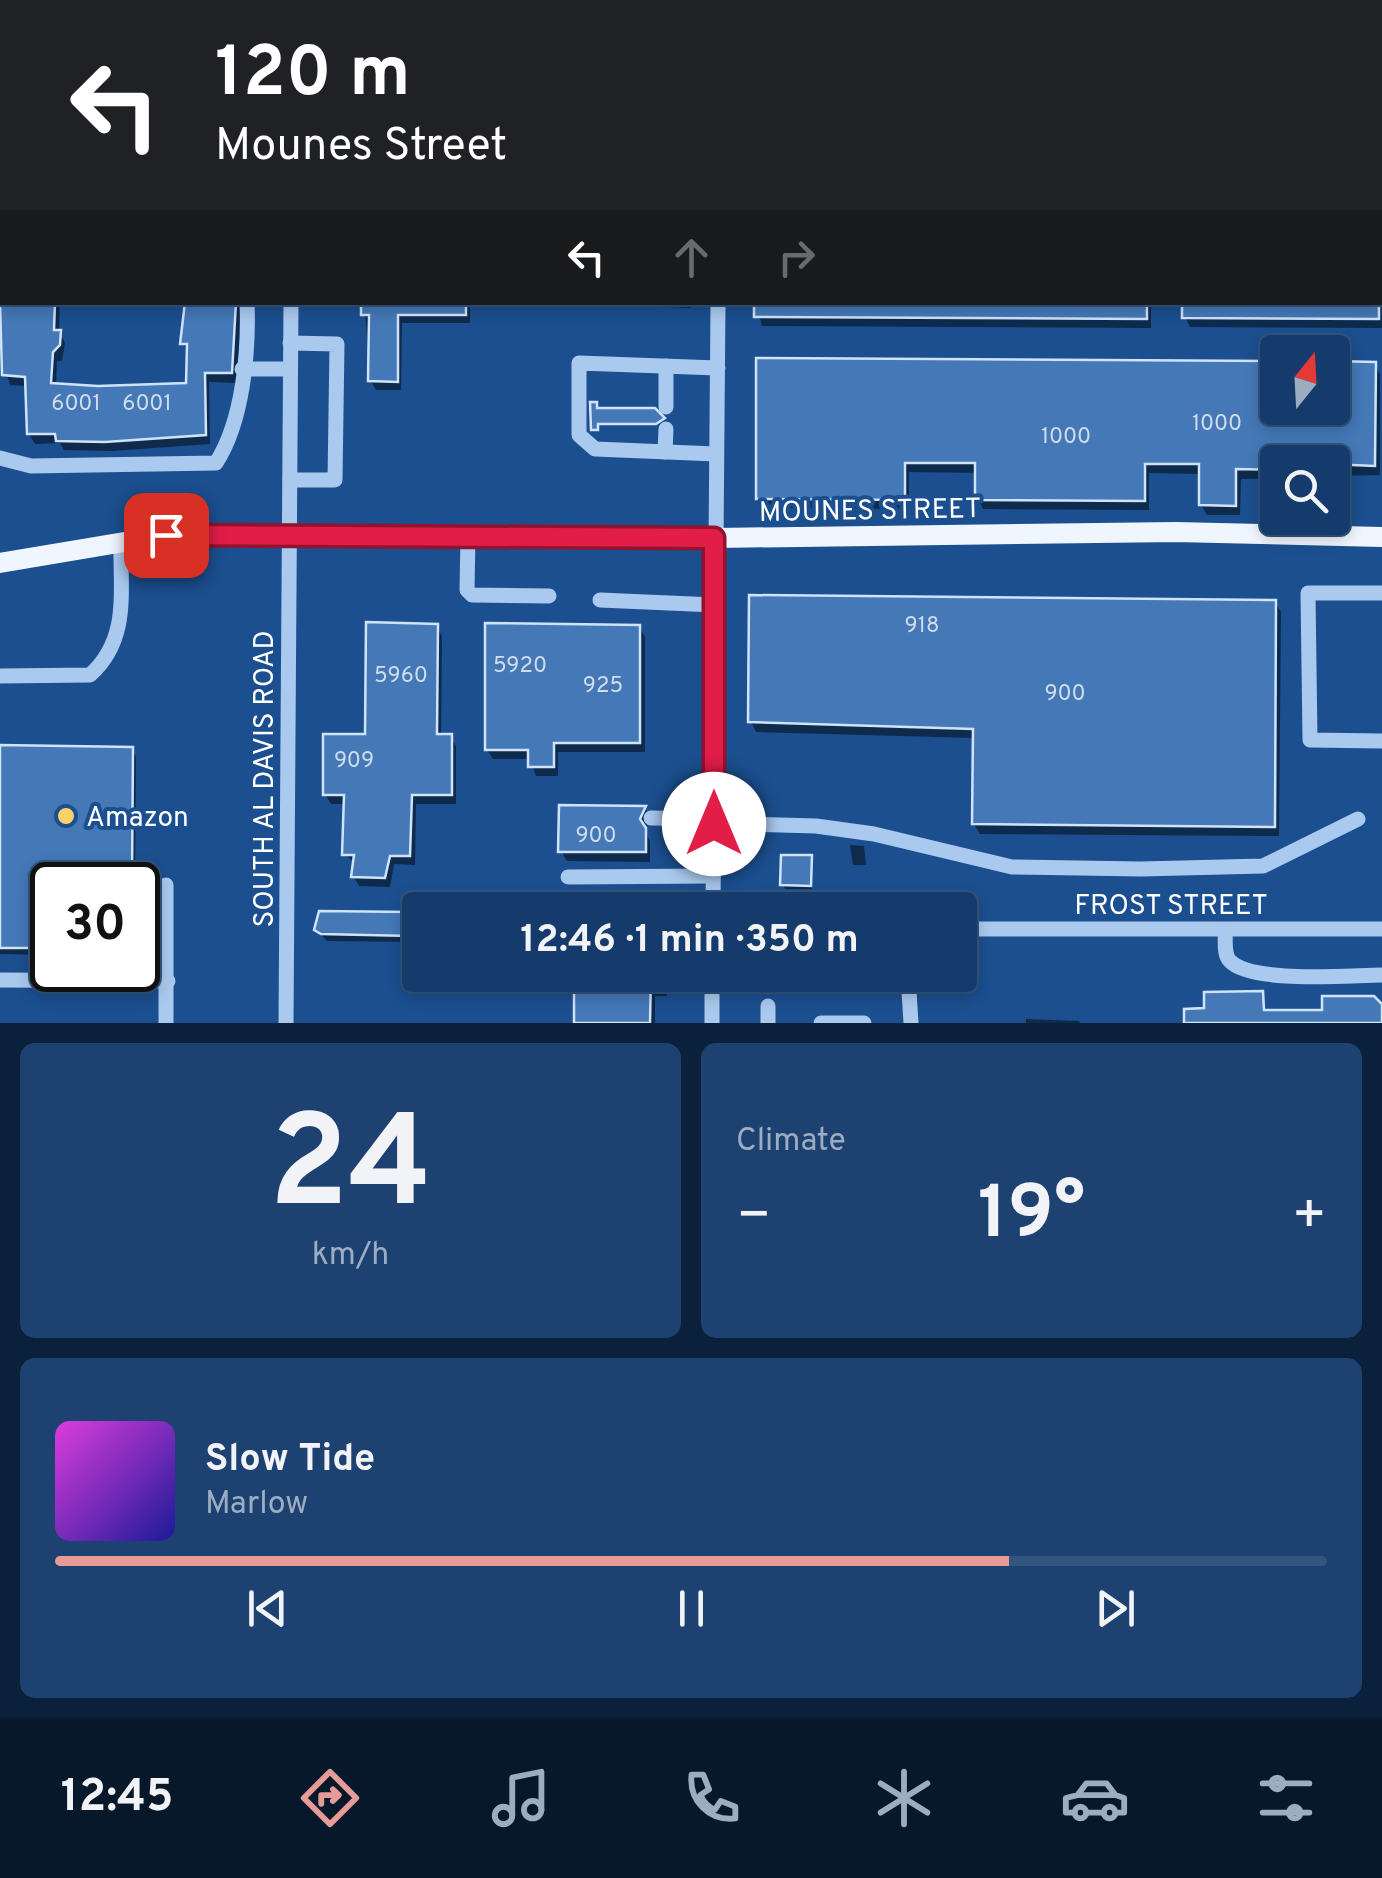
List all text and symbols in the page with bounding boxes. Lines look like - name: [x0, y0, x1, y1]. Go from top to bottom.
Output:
- text: 120 m: [215, 32, 411, 121]
- icon: left: [50, 40, 180, 170]
- text: Mounes Street: [215, 119, 507, 176]
- icon: left: [559, 230, 614, 285]
- icon: ahead: [664, 230, 719, 285]
- icon: right: [769, 230, 824, 285]
- north arrow: [1260, 335, 1350, 425]
- map controls: [1260, 335, 1350, 535]
- house number: 6001: [51, 391, 101, 418]
- house number: 6001: [122, 391, 172, 418]
- house number: 1000: [1192, 411, 1242, 438]
- house number: 1000: [1041, 424, 1091, 451]
- button: search: [1260, 445, 1350, 535]
- street label: MOUNES STREET: [759, 492, 982, 532]
- pin: [124, 493, 209, 578]
- icon: arrive: [139, 508, 194, 563]
- house number: 918: [905, 613, 939, 640]
- street label: SOUTH AL DAVIS ROAD: [248, 630, 284, 928]
- house number: 5920: [493, 653, 547, 680]
- house number: 5960: [374, 663, 428, 690]
- house number: 925: [583, 673, 623, 700]
- house number: 900: [1044, 681, 1086, 708]
- house number: 909: [334, 748, 374, 775]
- position arrow: [662, 772, 766, 876]
- place label: Amazon: [86, 801, 189, 837]
- marker: Amazon: [55, 805, 77, 827]
- house number: 900: [575, 823, 617, 850]
- speed limit sign: 30: [30, 862, 160, 992]
- street label: FROST STREET: [1074, 889, 1268, 925]
- text: 12:46 · 1 min · 350 m: [520, 917, 859, 966]
- text: 24: [269, 1088, 432, 1253]
- text: Climate: [736, 1122, 846, 1162]
- text: 19°: [978, 1170, 1085, 1265]
- text: −: [736, 1183, 771, 1253]
- text: +: [1292, 1183, 1327, 1253]
- text: km/h: [312, 1236, 389, 1276]
- text: Slow Tide: [205, 1436, 375, 1485]
- text: Marlow: [205, 1485, 308, 1525]
- icon: previous: [240, 1581, 295, 1636]
- icon: pause: [664, 1581, 719, 1636]
- icon: next: [1088, 1581, 1143, 1636]
- icon: directions: [295, 1763, 365, 1833]
- icon: music: [486, 1763, 556, 1833]
- icon: phone: [677, 1763, 747, 1833]
- icon: climate: [869, 1763, 939, 1833]
- icon: car: [1060, 1763, 1130, 1833]
- icon: filters: [1251, 1763, 1321, 1833]
- text: 12:45: [61, 1770, 174, 1827]

